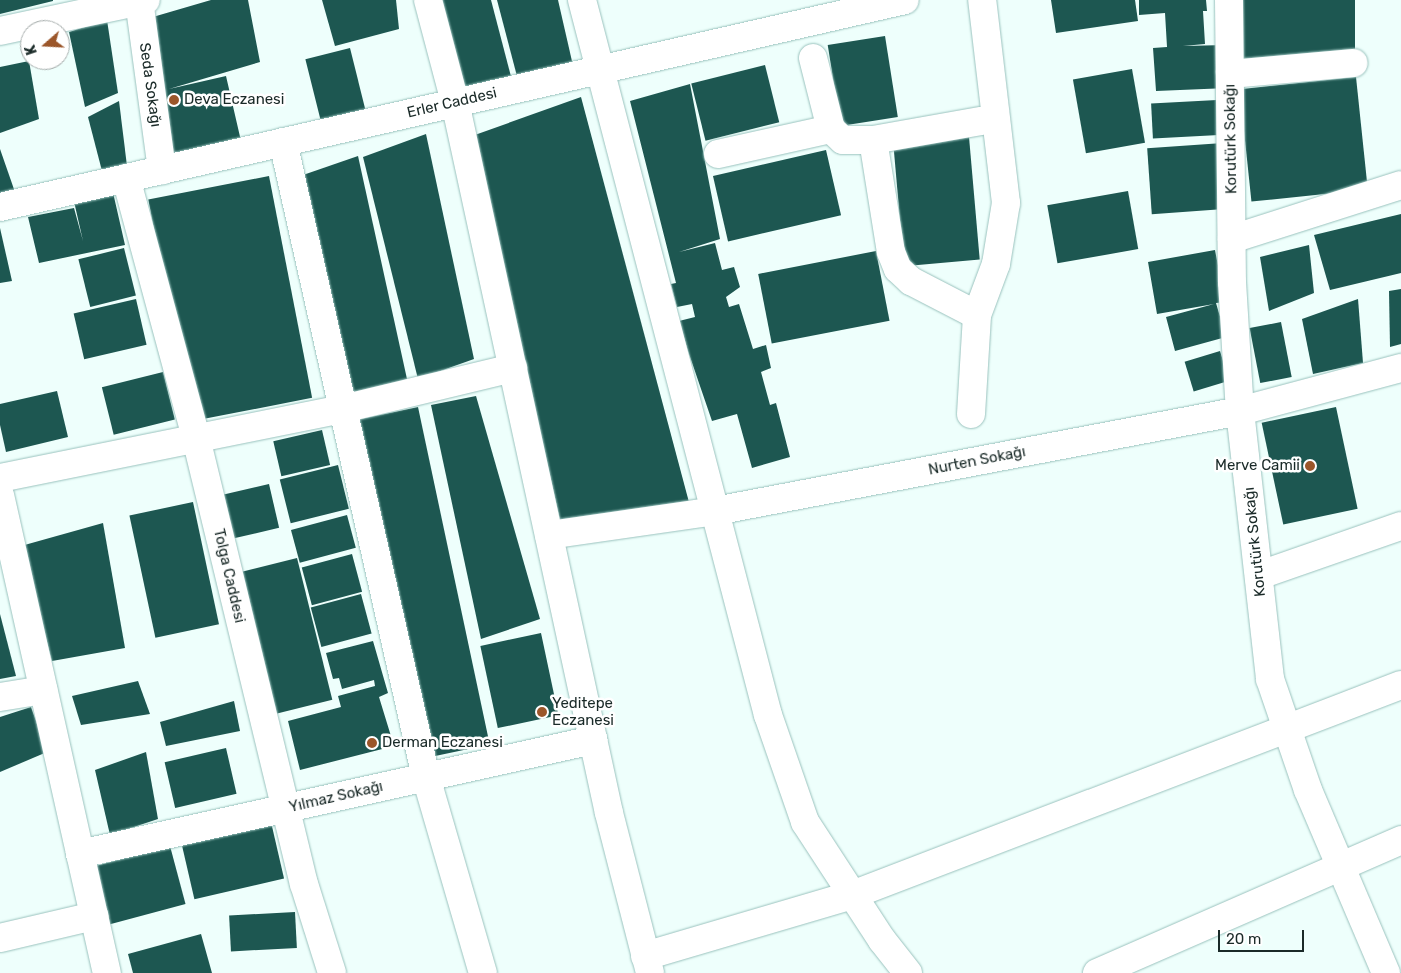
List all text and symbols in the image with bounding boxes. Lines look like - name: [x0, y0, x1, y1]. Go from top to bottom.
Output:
- north arrow: [20, 20, 70, 70]
- street label: Seda Sokağı: [135, 42, 165, 128]
- text: K: [22, 43, 41, 57]
- street label: Erler Caddesi: [405, 84, 499, 122]
- street label: Korutürk Sokağı: [1221, 84, 1241, 194]
- place label: Deva Eczanesi: [184, 91, 284, 109]
- marker: Deva Eczanesi: [168, 94, 180, 106]
- street label: Nurten Sokağı: [927, 443, 1027, 479]
- place label: Merve Camii: [1215, 457, 1300, 475]
- marker: Merve Camii: [1304, 460, 1316, 472]
- street label: Korutürk Sokağı: [1240, 486, 1270, 598]
- street label: Tolga Caddesi: [209, 527, 249, 625]
- place label: Yeditepe Eczanesi: [552, 694, 614, 729]
- marker: Yeditepe Eczanesi: [536, 706, 548, 718]
- place label: Derman Eczanesi: [382, 734, 503, 752]
- marker: Derman Eczanesi: [366, 737, 378, 749]
- street label: Yılmaz Sokağı: [287, 777, 385, 817]
- scale bar: [1221, 920, 1307, 952]
- text: 20 m: [1226, 930, 1261, 948]

